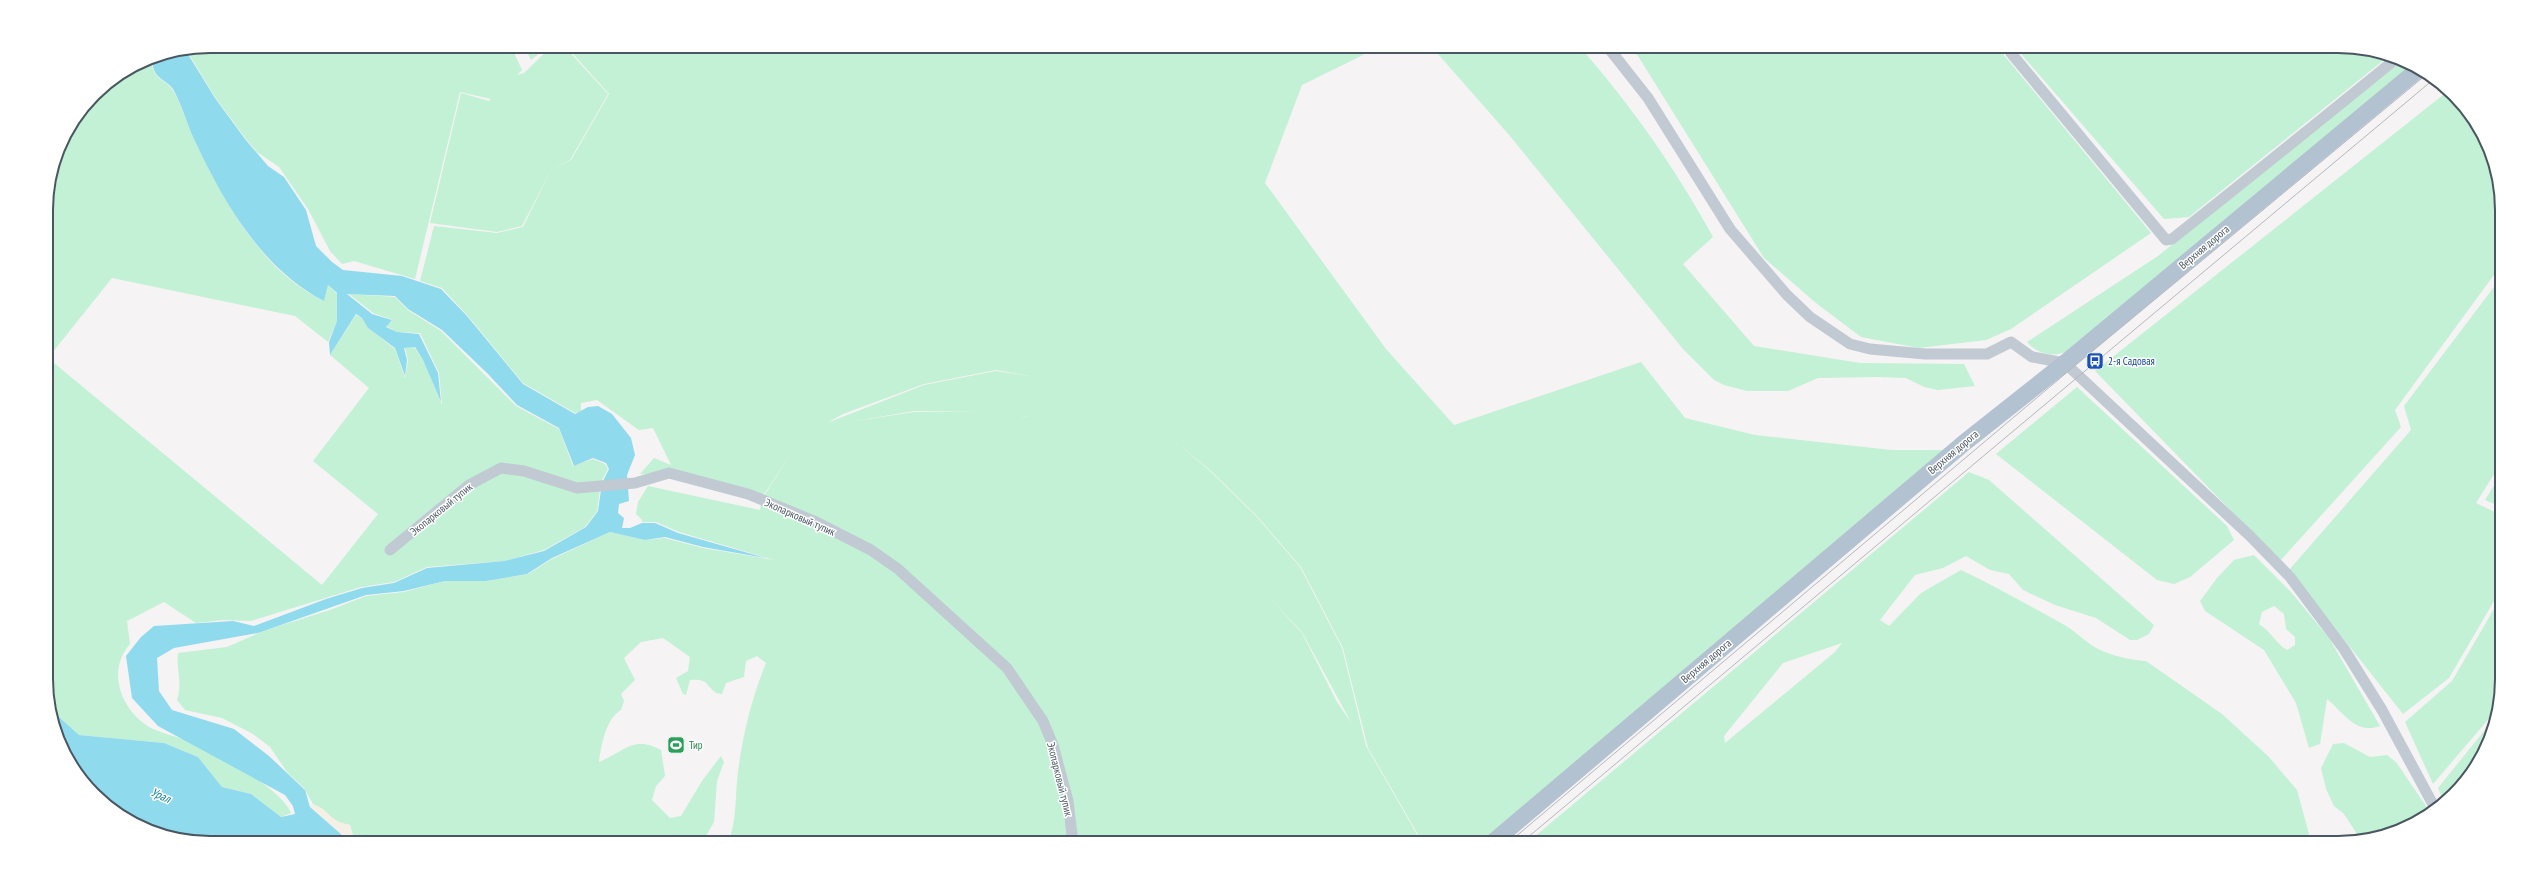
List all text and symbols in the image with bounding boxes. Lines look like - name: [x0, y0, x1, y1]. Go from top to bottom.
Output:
- street label: Верхняя дорога: [2176, 222, 2232, 272]
- bus stop icon: 2-я Садовая: [2085, 351, 2105, 371]
- place label: 2-я Садовая: [2108, 354, 2155, 368]
- street label: Верхняя дорога: [1925, 427, 1981, 477]
- street label: Экопарковый тупик: [407, 479, 475, 538]
- street label: Экопарковый тупик: [763, 495, 838, 539]
- street label: Верхняя дорога: [1678, 636, 1734, 686]
- sports icon: Тир: [666, 735, 686, 755]
- place label: Тир: [689, 738, 703, 752]
- street label: Экопарковый тупик: [1044, 741, 1076, 818]
- water label: Урал: [149, 784, 174, 806]

